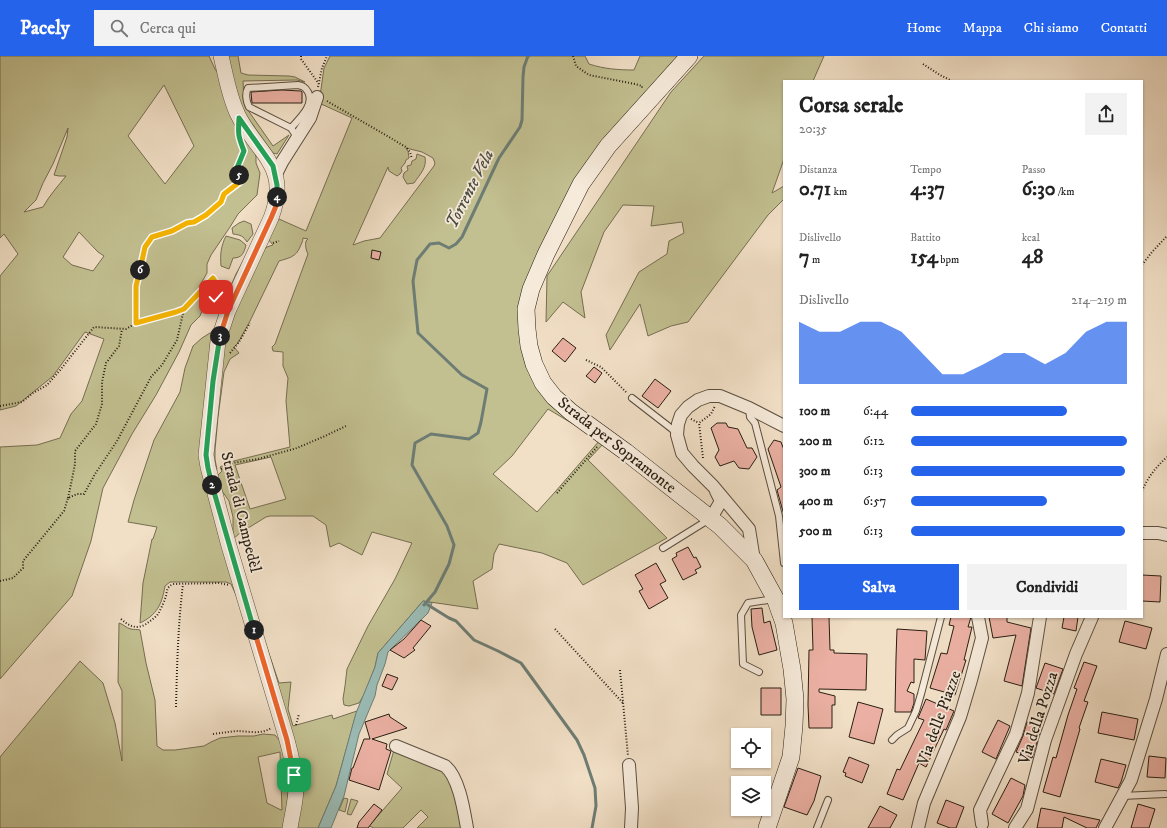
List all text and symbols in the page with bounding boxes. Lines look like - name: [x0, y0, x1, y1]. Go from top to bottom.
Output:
- search box: [94, 10, 374, 46]
- text: Pacely: [20, 17, 70, 40]
- icon: search: [108, 17, 130, 39]
- text: Cerca qui: [140, 19, 196, 38]
- text: Home: [906, 19, 941, 37]
- text: Mappa: [963, 19, 1002, 37]
- text: Chi siamo: [1024, 19, 1079, 37]
- text: Contatti: [1101, 19, 1147, 37]
- text: Corsa serale: [799, 92, 903, 119]
- button: share: [1085, 93, 1127, 135]
- text: 20:35: [799, 121, 827, 137]
- water label: Torrente Vela: [441, 146, 499, 232]
- text: Distanza: [799, 163, 837, 177]
- text: Tempo: [910, 163, 941, 177]
- text: Passo: [1022, 163, 1045, 177]
- pin: 5: [229, 165, 249, 185]
- text: 5: [236, 168, 242, 182]
- text: 0.71: [799, 177, 831, 202]
- text: 4:37: [910, 177, 945, 202]
- text: 6:30: [1022, 177, 1056, 202]
- text: km: [831, 185, 847, 199]
- text: /km: [1056, 185, 1075, 199]
- pin: 4: [267, 187, 287, 207]
- text: 4: [274, 190, 280, 204]
- text: Dislivello: [799, 231, 841, 245]
- text: Battito: [910, 231, 941, 245]
- text: kcal: [1022, 231, 1040, 245]
- text: 7: [799, 245, 810, 270]
- text: 154: [910, 245, 938, 270]
- text: 48: [1022, 245, 1043, 270]
- text: m: [810, 253, 820, 267]
- text: bpm: [938, 253, 959, 267]
- pin: 6: [130, 260, 150, 280]
- text: 6: [137, 263, 143, 277]
- pin: [199, 280, 233, 314]
- icon: check: [205, 286, 227, 308]
- text: Dislivello: [799, 292, 849, 308]
- text: 214–219 m: [1071, 292, 1127, 308]
- pin: 3: [210, 326, 230, 346]
- text: 3: [218, 329, 222, 343]
- street label: Strada per Sopramonte: [554, 392, 681, 498]
- text: 100 m: [799, 403, 830, 419]
- text: 6:44: [863, 403, 888, 419]
- text: 200 m: [799, 433, 832, 449]
- text: 6:12: [863, 433, 884, 449]
- street label: Strada di Campedèl: [216, 450, 266, 575]
- text: 300 m: [799, 463, 830, 479]
- text: 6:13: [863, 463, 883, 479]
- pin: 2: [202, 475, 222, 495]
- text: 2: [209, 478, 215, 492]
- text: 400 m: [799, 493, 833, 509]
- text: 6:57: [863, 493, 886, 509]
- text: 500 m: [799, 523, 832, 539]
- text: 6:13: [863, 523, 883, 539]
- button: Salva: [799, 564, 959, 610]
- button: Condividi: [967, 564, 1127, 610]
- pin: 1: [244, 620, 264, 640]
- text: 1: [252, 623, 256, 637]
- street label: Via delle Piazze: [912, 668, 966, 769]
- street label: Via della Pozza: [1013, 669, 1062, 768]
- map controls: [731, 728, 771, 816]
- button: locate: [731, 728, 771, 768]
- pin: [277, 758, 311, 792]
- icon: arrive: [283, 764, 305, 786]
- button: layers: [731, 776, 771, 816]

